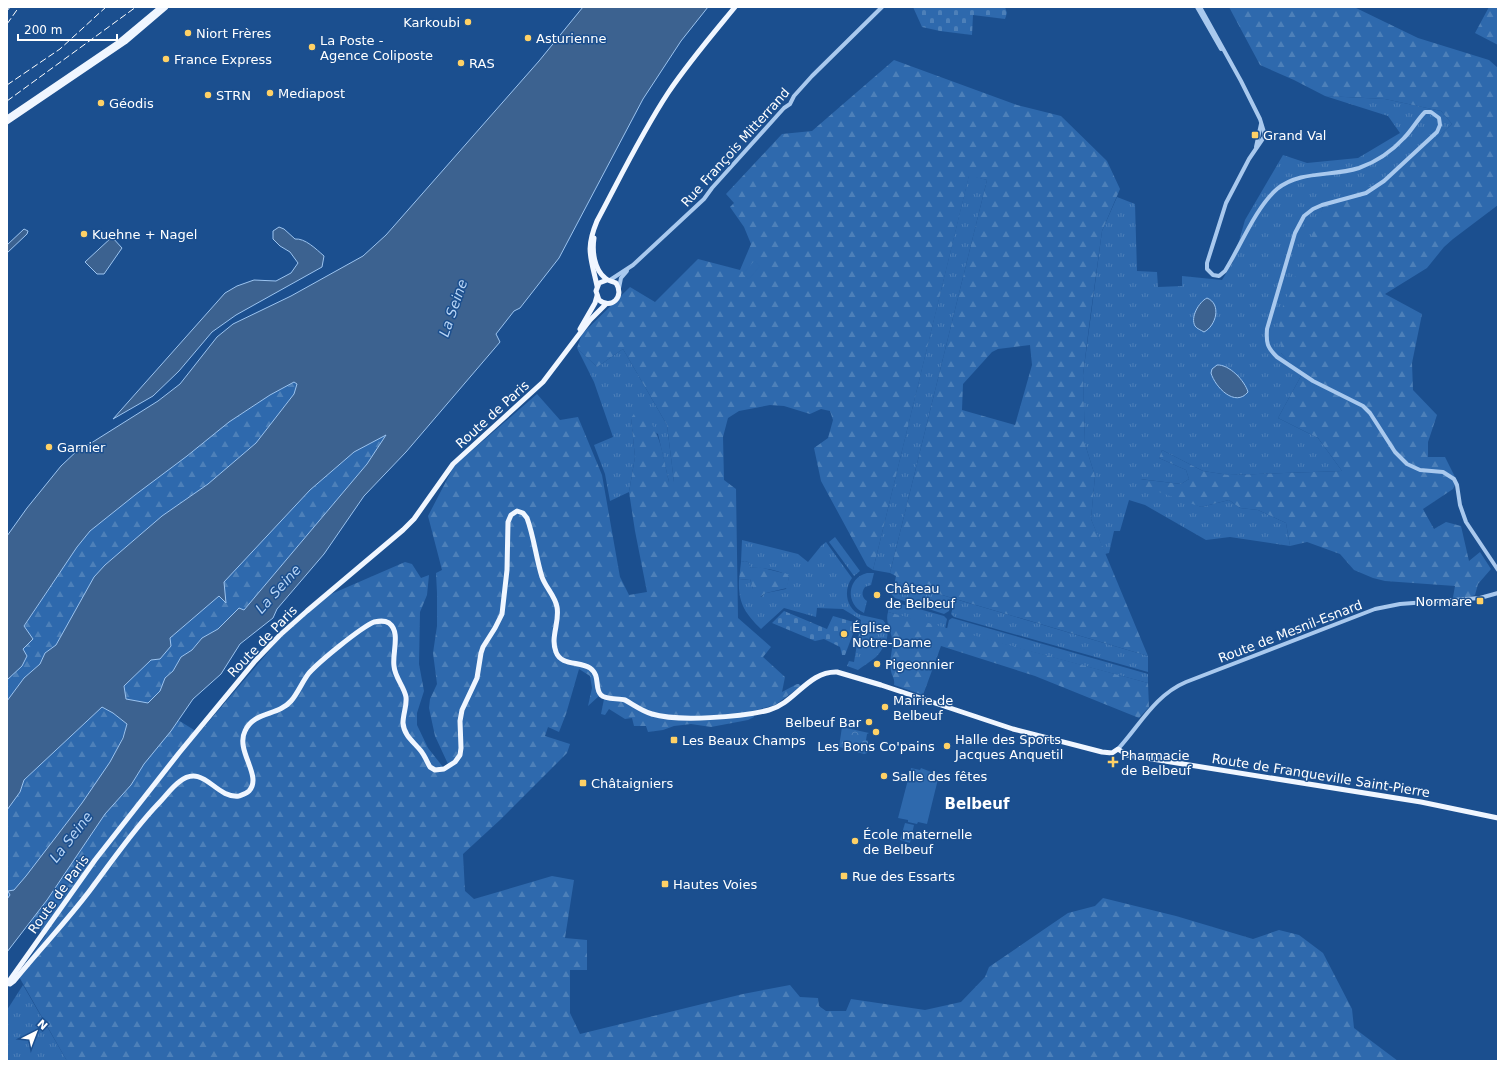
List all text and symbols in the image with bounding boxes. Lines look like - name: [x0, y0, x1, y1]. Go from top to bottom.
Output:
- place label: Karkoubi: [403, 15, 460, 30]
- scale bar: [18, 16, 117, 42]
- marker: Karkoubi: [463, 17, 473, 27]
- text: 200 m: [24, 23, 62, 37]
- place label: Niort Frères: [196, 26, 272, 41]
- marker: Niort Frères: [183, 28, 193, 38]
- place label: Asturienne: [536, 31, 606, 46]
- place label: La Poste - Agence Coliposte: [320, 33, 433, 63]
- marker: Asturienne: [523, 33, 533, 43]
- marker: La Poste - Agence Coliposte: [307, 42, 317, 52]
- place label: France Express: [174, 52, 272, 67]
- marker: France Express: [161, 54, 171, 64]
- place label: RAS: [469, 56, 495, 71]
- marker: RAS: [456, 58, 466, 68]
- street label: Rue François Mitterrand: [678, 85, 793, 210]
- place label: Mediapost: [278, 86, 345, 101]
- place label: STRN: [216, 88, 251, 103]
- marker: Mediapost: [265, 88, 275, 98]
- marker: STRN: [203, 90, 213, 100]
- place label: Géodis: [109, 96, 154, 111]
- marker: Géodis: [96, 98, 106, 108]
- place label: Grand Val: [1263, 128, 1326, 143]
- marker: Grand Val: [1250, 130, 1260, 140]
- place label: Kuehne + Nagel: [92, 227, 197, 242]
- marker: Kuehne + Nagel: [79, 229, 89, 239]
- water label: La Seine: [436, 277, 470, 339]
- street label: Route de Paris: [453, 377, 532, 451]
- place label: Garnier: [57, 440, 106, 455]
- marker: Garnier: [44, 442, 54, 452]
- water label: La Seine: [252, 561, 304, 617]
- place label: Château de Belbeuf: [885, 581, 955, 611]
- marker: Château de Belbeuf: [872, 590, 882, 600]
- place label: Normare: [1416, 594, 1472, 609]
- marker: Normare: [1475, 596, 1485, 606]
- street label: Route de Mesnil-Esnard: [1216, 597, 1364, 666]
- street label: Route de Paris: [225, 602, 300, 680]
- place label: Église Notre-Dame: [852, 620, 931, 650]
- marker: Église Notre-Dame: [839, 629, 849, 639]
- place label: Pigeonnier: [885, 657, 954, 672]
- marker: Pigeonnier: [872, 659, 882, 669]
- place label: Mairie de Belbeuf: [893, 693, 953, 723]
- marker: Mairie de Belbeuf: [880, 702, 890, 712]
- place label: Belbeuf Bar: [785, 715, 862, 730]
- marker: Belbeuf Bar: [864, 717, 874, 727]
- marker: Les Bons Co'pains: [871, 727, 881, 737]
- place label: Halle des Sports Jacques Anquetil: [954, 732, 1063, 762]
- place label: Les Beaux Champs: [682, 733, 806, 748]
- marker: Les Beaux Champs: [669, 735, 679, 745]
- place label: Les Bons Co'pains: [817, 739, 935, 754]
- marker: Halle des Sports Jacques Anquetil: [942, 741, 952, 751]
- place label: Pharmacie de Belbeuf: [1121, 748, 1191, 778]
- street label: Route de Franqueville Saint-Pierre: [1211, 751, 1431, 800]
- marker: Pharmacie de Belbeuf: [1108, 757, 1118, 767]
- place label: Salle des fêtes: [892, 769, 987, 784]
- marker: Salle des fêtes: [879, 771, 889, 781]
- place label: Châtaigniers: [591, 776, 673, 791]
- marker: Châtaigniers: [578, 778, 588, 788]
- district label: Belbeuf: [945, 795, 1010, 813]
- water label: La Seine: [46, 809, 96, 865]
- place label: École maternelle de Belbeuf: [863, 827, 972, 857]
- marker: École maternelle de Belbeuf: [850, 836, 860, 846]
- street label: Route de Paris: [25, 852, 92, 936]
- place label: Rue des Essarts: [852, 869, 955, 884]
- marker: Rue des Essarts: [839, 871, 849, 881]
- place label: Hautes Voies: [673, 877, 757, 892]
- marker: Hautes Voies: [660, 879, 670, 889]
- north arrow: [16, 1012, 56, 1052]
- text: N: [35, 1017, 50, 1033]

